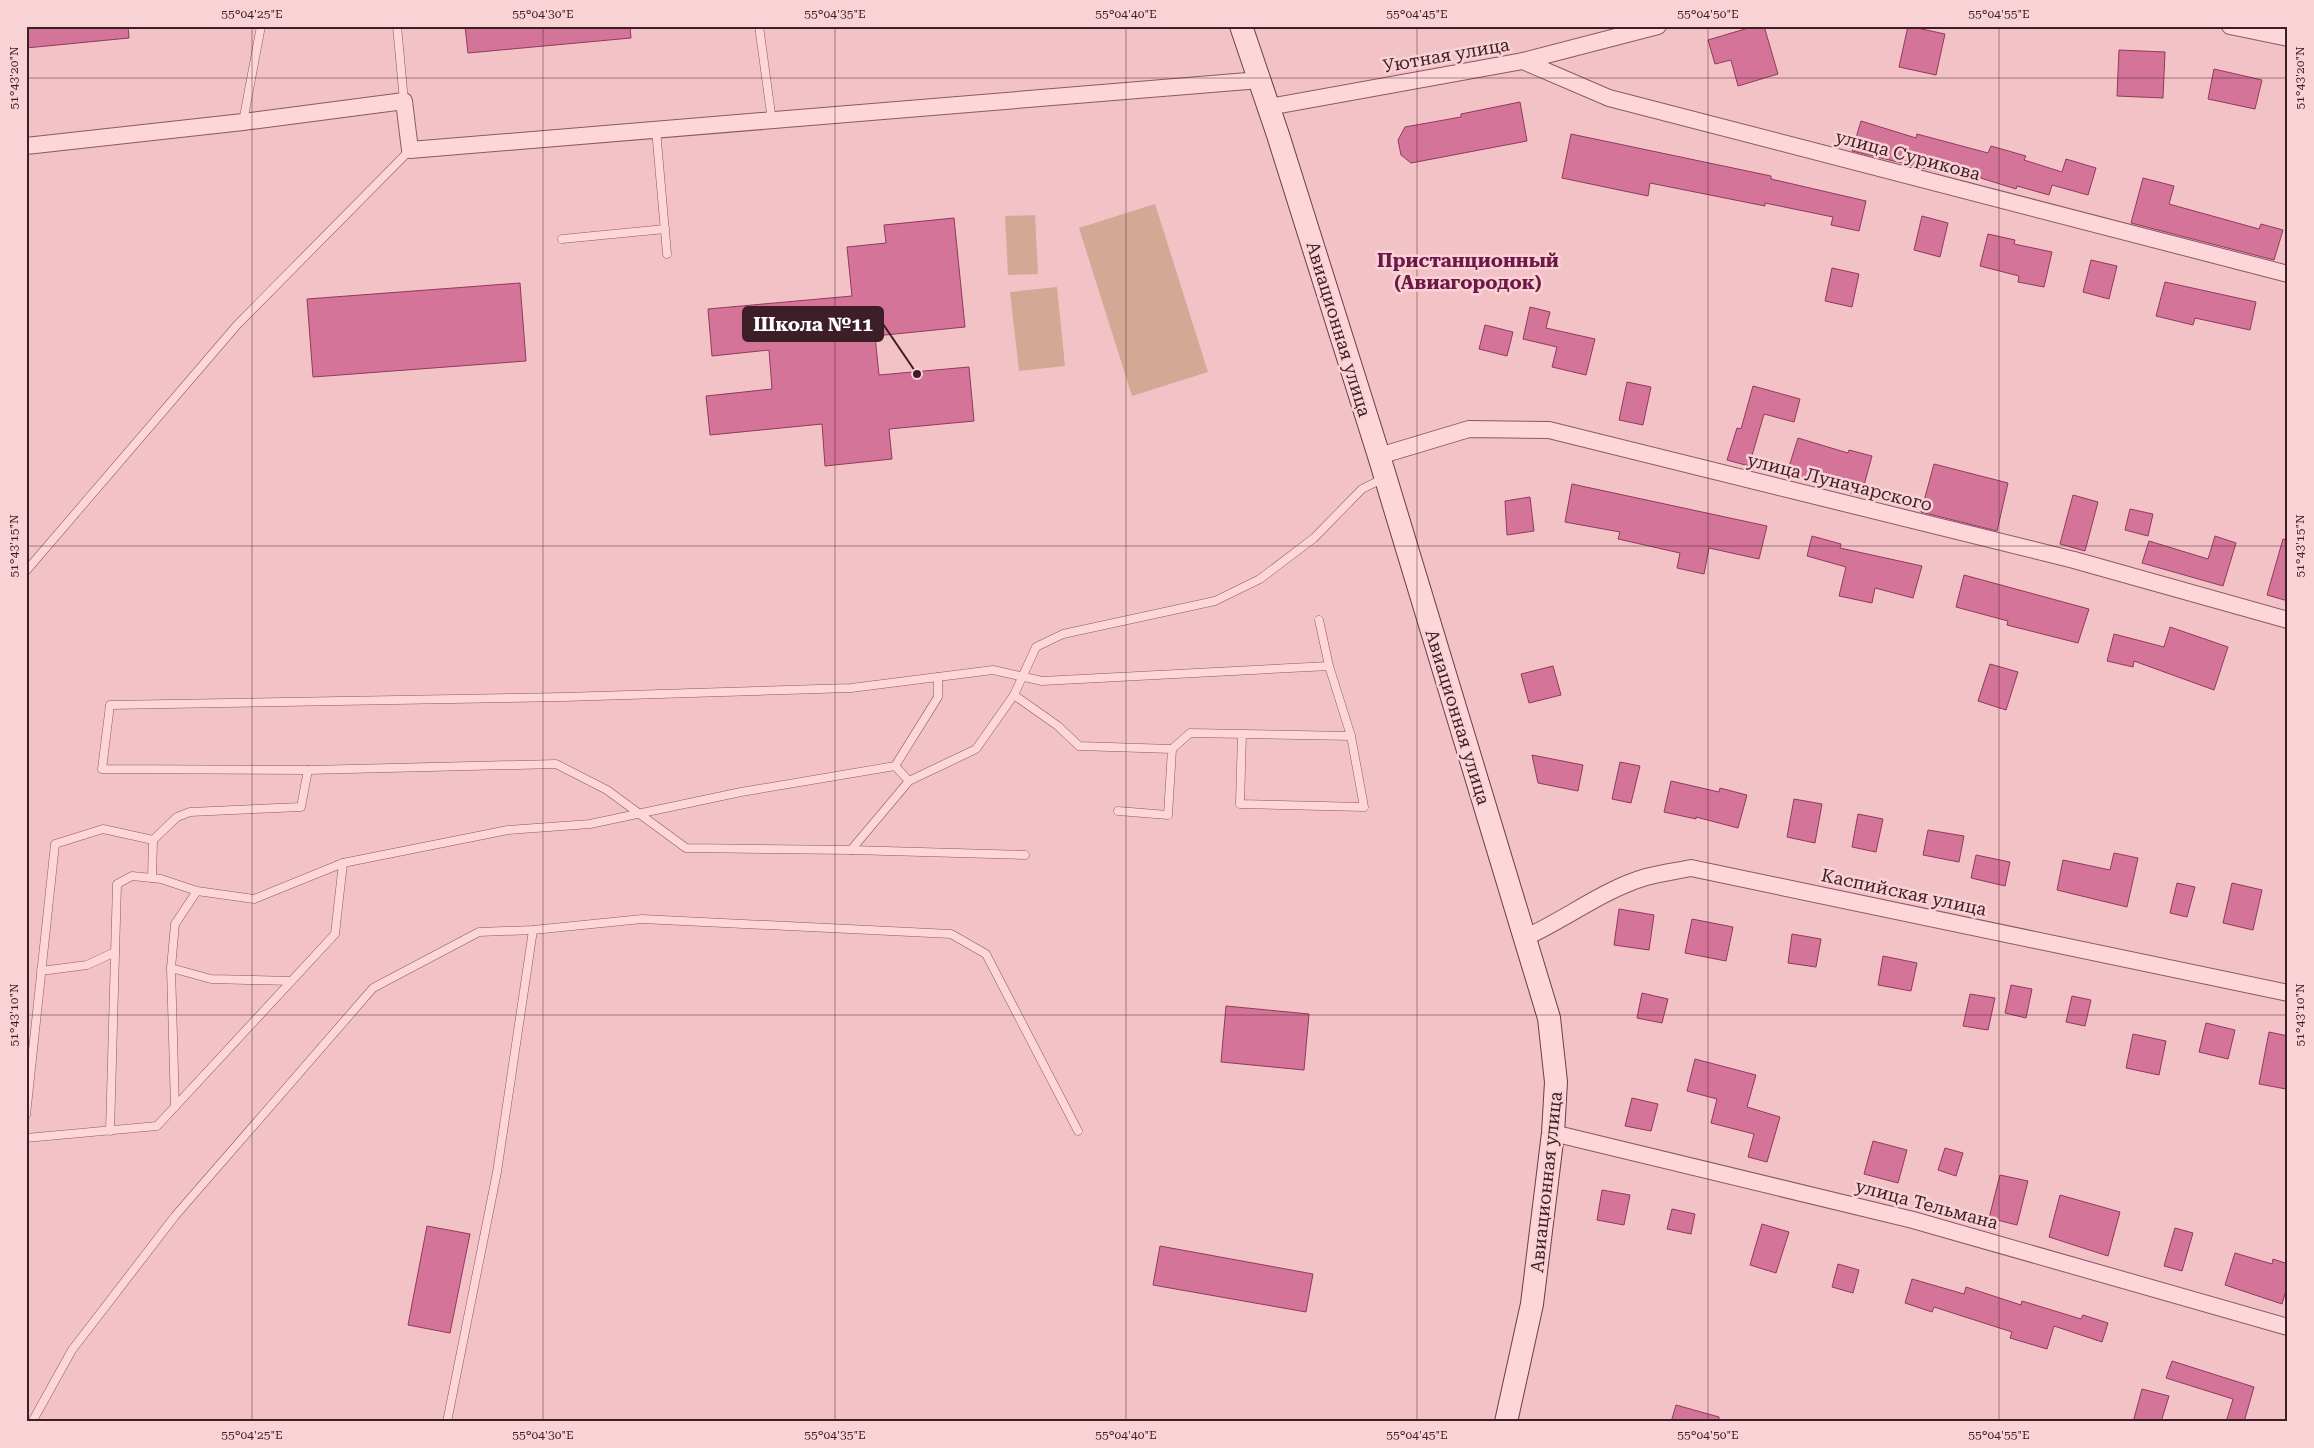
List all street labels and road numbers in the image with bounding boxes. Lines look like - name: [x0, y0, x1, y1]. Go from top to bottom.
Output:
- street label: Уютная улица: [1381, 33, 1511, 76]
- street label: улица Сурикова: [1833, 126, 1983, 184]
- street label: Авиационная улица: [1302, 239, 1376, 419]
- street label: улица Луначарского: [1745, 449, 1935, 515]
- street label: Авиационная улица: [1421, 627, 1495, 807]
- street label: Каспийская улица: [1819, 864, 1989, 920]
- street label: Авиационная улица: [1526, 1090, 1566, 1274]
- street label: улица Тельмана: [1853, 1175, 2001, 1233]

